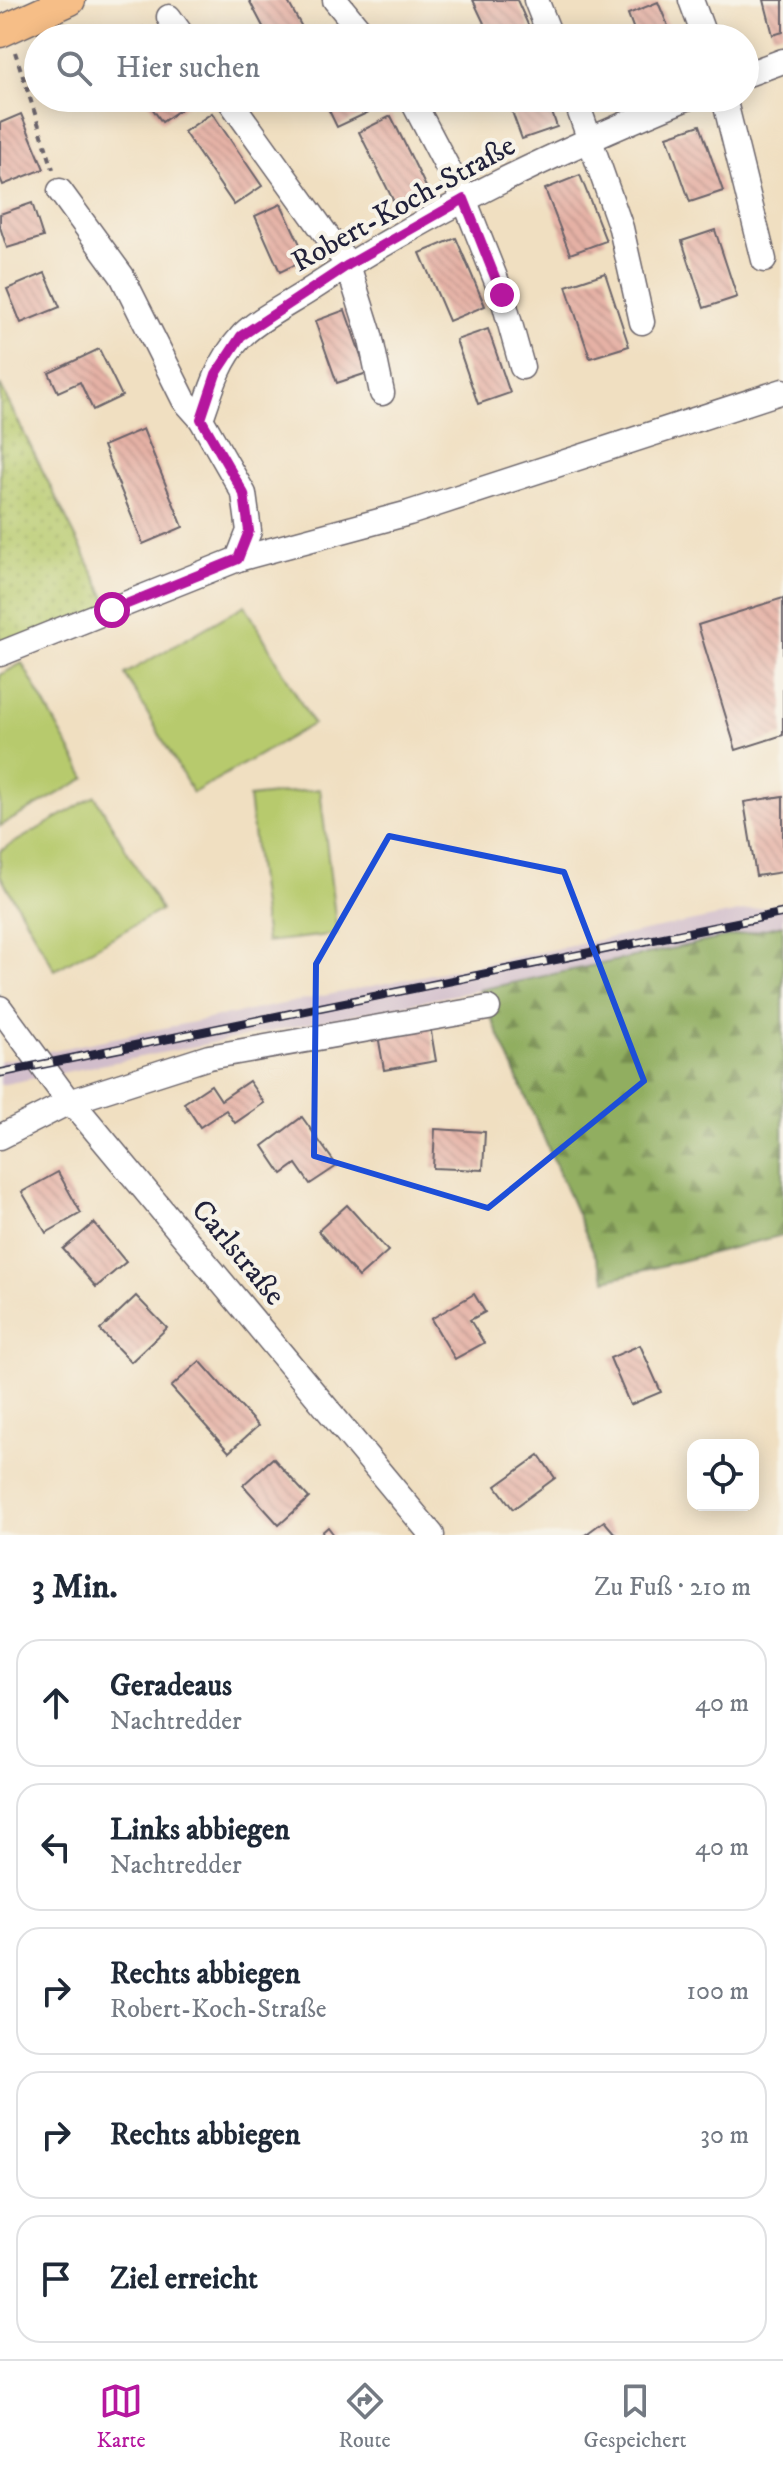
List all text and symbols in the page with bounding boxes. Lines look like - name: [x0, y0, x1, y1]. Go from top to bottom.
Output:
- search box: [24, 24, 759, 112]
- icon: search: [52, 46, 96, 90]
- text: Hier suchen: [116, 50, 260, 87]
- street label: Robert-Koch-Straße: [286, 128, 522, 281]
- route end: [484, 277, 520, 313]
- route start: [94, 592, 130, 628]
- street label: Carlstraße: [183, 1193, 293, 1313]
- map controls: [687, 1439, 759, 1511]
- button: locate: [687, 1439, 759, 1511]
- text: 3 Min.: [32, 1566, 118, 1608]
- text: Zu Fuß · 210 m: [594, 1571, 751, 1604]
- text: Geradeaus: [110, 1668, 232, 1705]
- icon: ahead: [34, 1681, 78, 1725]
- text: 40 m: [695, 1687, 749, 1720]
- text: Nachtredder: [110, 1705, 242, 1738]
- text: Links abbiegen: [110, 1812, 290, 1849]
- icon: left: [34, 1825, 78, 1869]
- text: 40 m: [695, 1831, 749, 1864]
- text: Nachtredder: [110, 1849, 242, 1882]
- text: Rechts abbiegen: [110, 1956, 300, 1993]
- icon: right: [34, 1969, 78, 2013]
- text: 100 m: [686, 1975, 749, 2008]
- text: Robert-Koch-Straße: [110, 1993, 327, 2026]
- icon: right: [34, 2113, 78, 2157]
- text: Rechts abbiegen: [110, 2117, 300, 2154]
- text: 30 m: [700, 2119, 749, 2152]
- icon: arrive: [34, 2257, 78, 2301]
- text: Ziel erreicht: [110, 2261, 258, 2298]
- tab: Karte: [96, 2379, 146, 2454]
- tab: Route: [339, 2379, 391, 2454]
- tab: Gespeichert: [584, 2379, 687, 2454]

